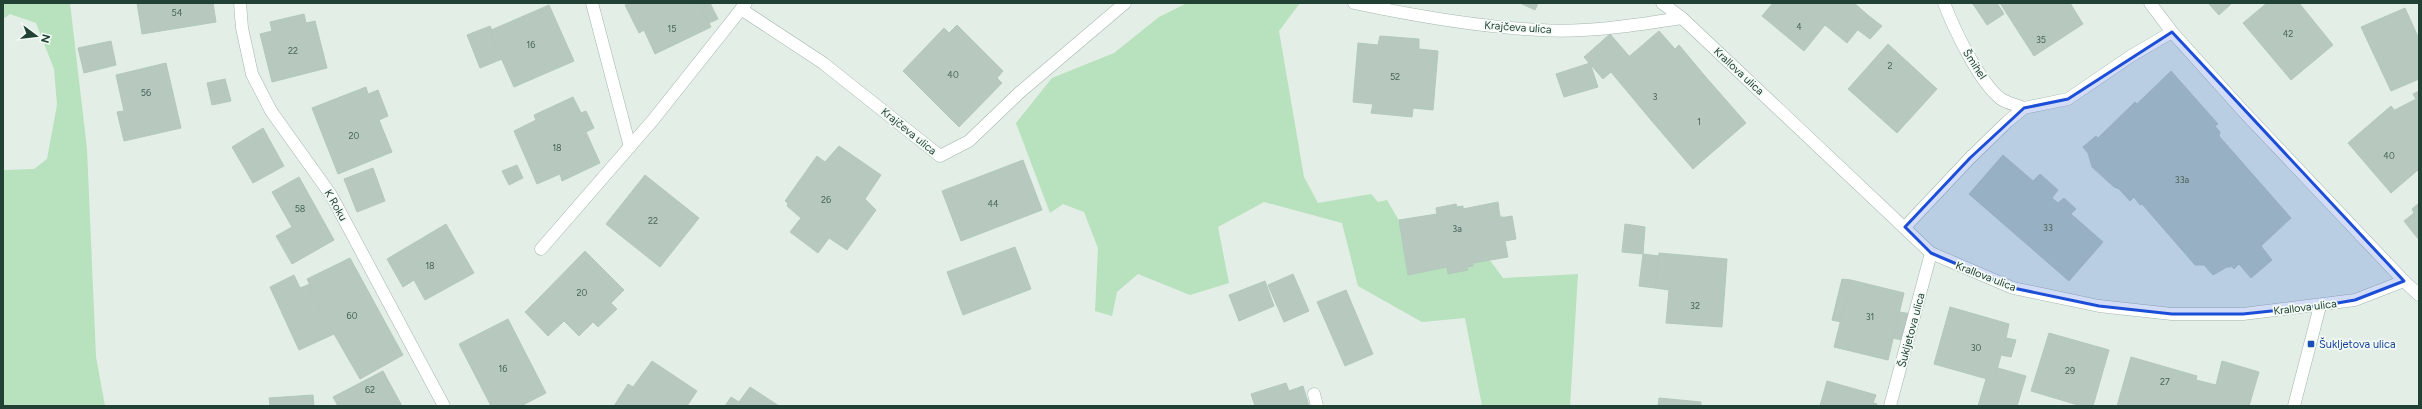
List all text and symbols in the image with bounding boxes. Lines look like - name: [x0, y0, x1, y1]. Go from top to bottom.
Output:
- house number: 54: [172, 7, 183, 18]
- north arrow: [16, 16, 56, 56]
- street label: Krajčeva ulica: [1484, 19, 1552, 36]
- house number: 4: [1796, 21, 1802, 32]
- house number: 15: [668, 23, 676, 34]
- house number: 42: [2283, 28, 2293, 39]
- text: N: [38, 33, 53, 44]
- house number: 35: [2036, 34, 2046, 45]
- house number: 16: [527, 39, 535, 50]
- house number: 22: [288, 45, 298, 56]
- street label: Krallova ulica: [1711, 45, 1766, 98]
- street label: Šmihel: [1960, 46, 1990, 82]
- house number: 2: [1887, 60, 1893, 71]
- house number: 40: [947, 69, 959, 80]
- house number: 52: [1390, 71, 1400, 82]
- house number: 56: [141, 87, 151, 98]
- house number: 3: [1653, 91, 1658, 102]
- street label: Krajčeva ulica: [878, 105, 939, 158]
- house number: 1: [1697, 116, 1701, 127]
- house number: 20: [349, 130, 360, 141]
- house number: 18: [552, 142, 562, 153]
- house number: 40: [2383, 150, 2395, 161]
- house number: 33a: [2175, 174, 2190, 185]
- street label: K Roku: [321, 187, 350, 223]
- house number: 26: [821, 194, 831, 205]
- house number: 44: [987, 198, 999, 209]
- house number: 58: [295, 203, 306, 214]
- house number: 22: [648, 215, 658, 226]
- house number: 33: [2043, 222, 2053, 233]
- house number: 3a: [1452, 223, 1462, 234]
- street label: Krallova ulica: [1954, 259, 2018, 294]
- house number: 18: [425, 260, 435, 271]
- house number: 20: [577, 287, 588, 298]
- street label: Šukljetova ulica: [1894, 291, 1928, 369]
- street label: Krallova ulica: [2273, 297, 2337, 318]
- house number: 32: [1690, 300, 1700, 311]
- house number: 60: [347, 310, 358, 321]
- house number: 31: [1866, 311, 1874, 322]
- place label: Šukljetova ulica: [2319, 337, 2396, 351]
- marker: Šukljetova ulica: [2306, 339, 2316, 349]
- house number: 30: [1971, 342, 1982, 353]
- house number: 16: [499, 363, 507, 374]
- house number: 29: [2065, 365, 2075, 376]
- house number: 27: [2160, 376, 2170, 387]
- house number: 62: [365, 384, 375, 395]

